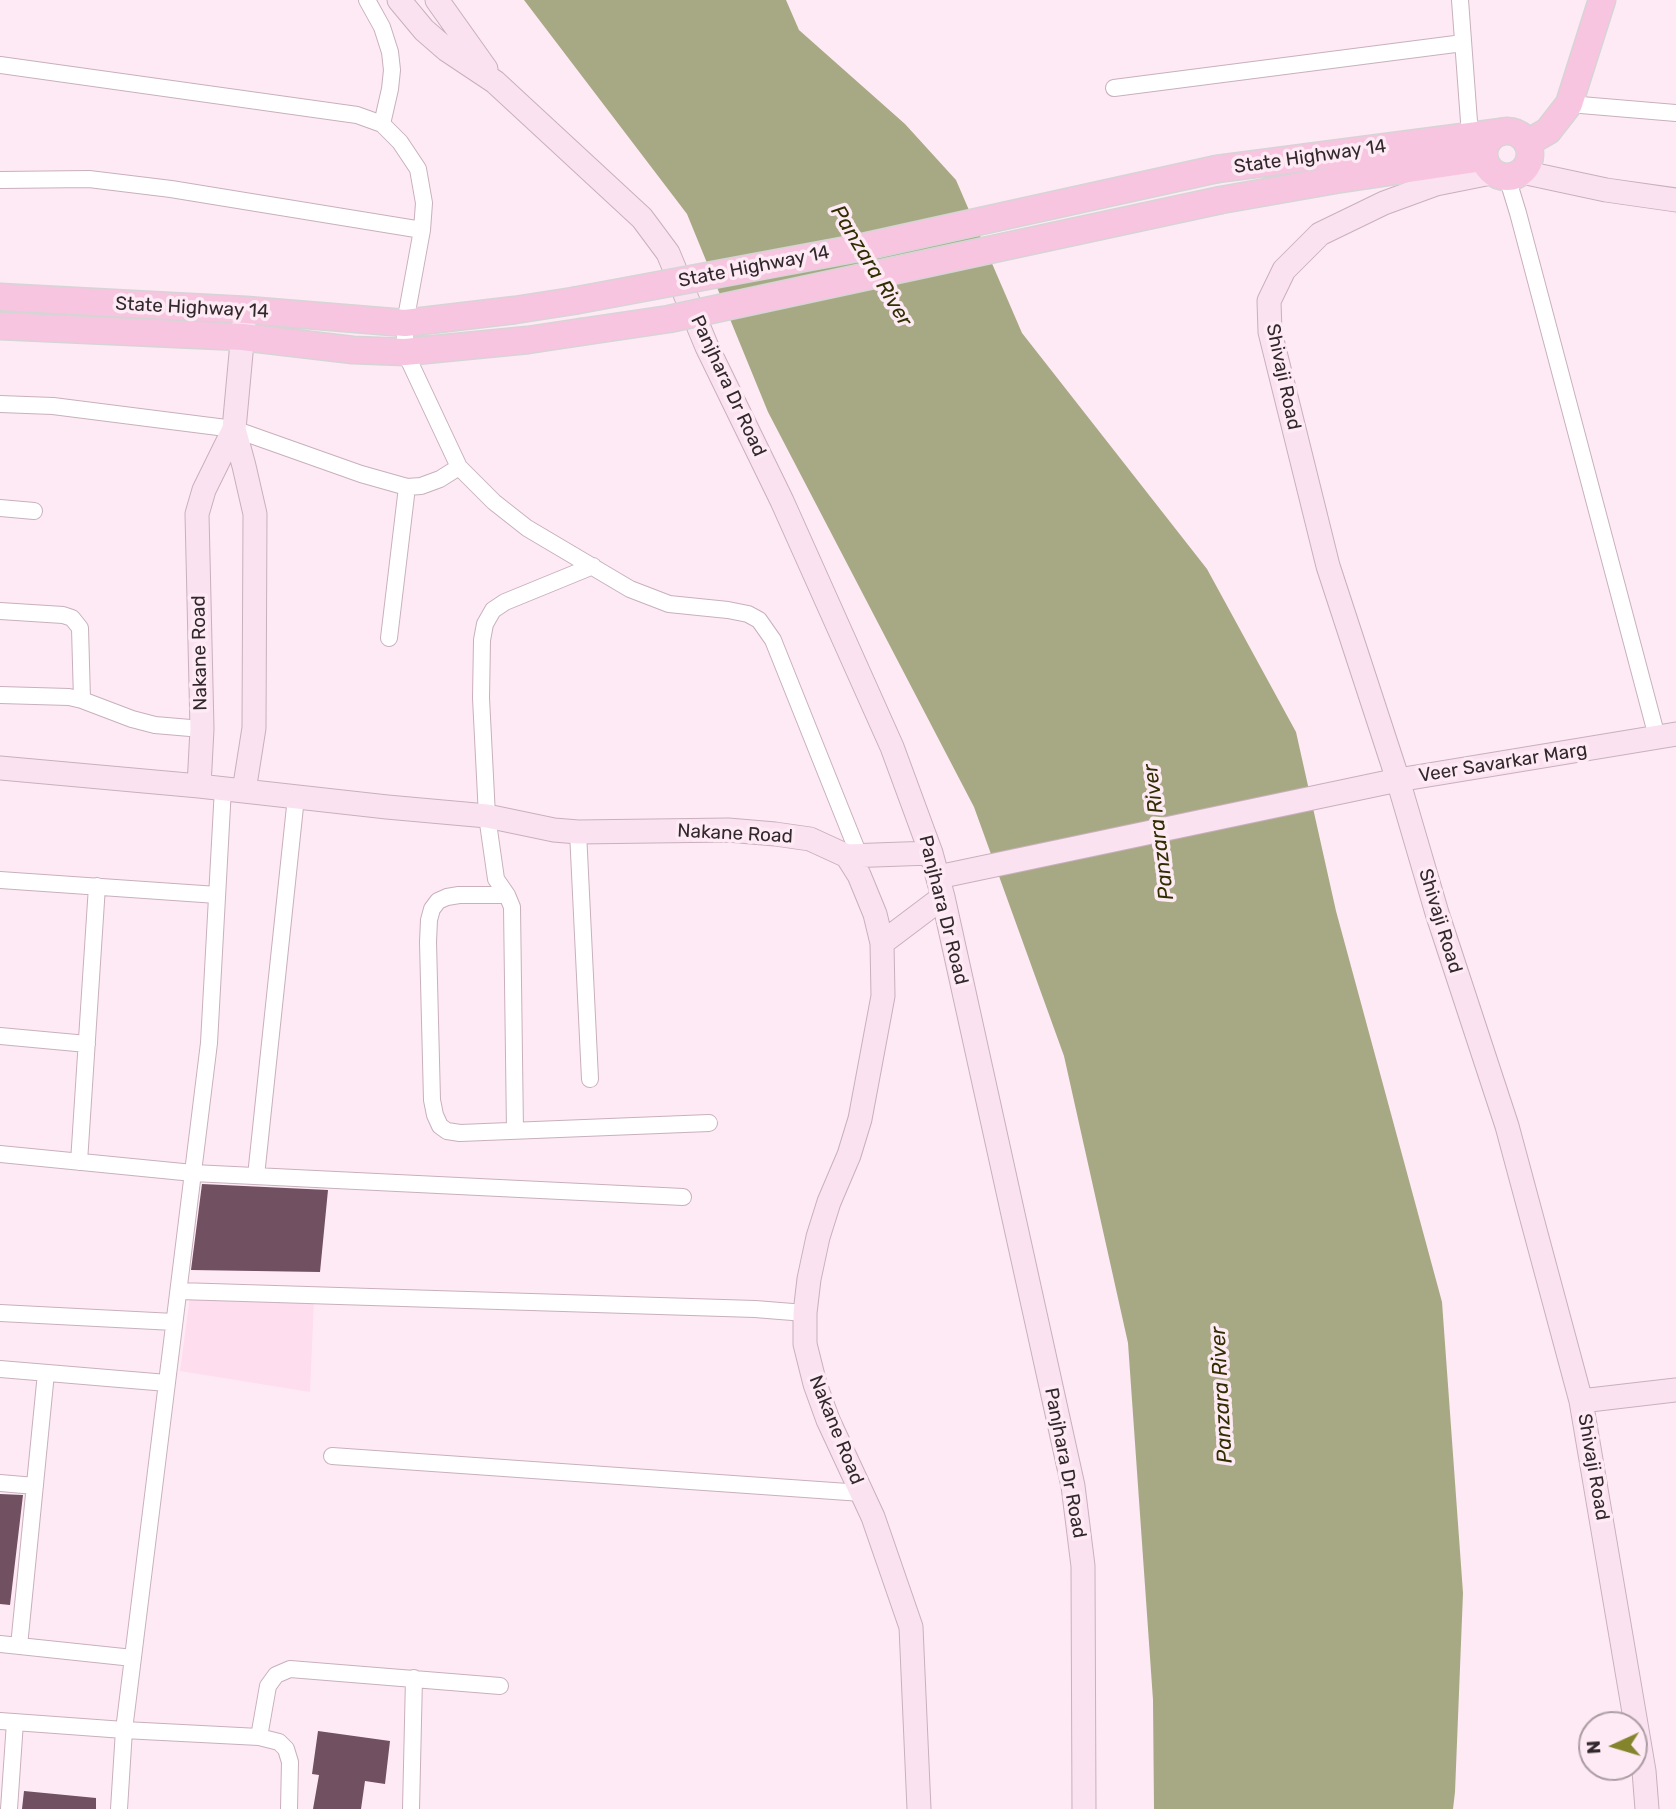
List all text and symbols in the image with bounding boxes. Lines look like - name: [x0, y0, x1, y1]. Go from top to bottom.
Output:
- street label: State Highway 14: [1232, 135, 1388, 179]
- water label: Panzara River: [825, 201, 917, 331]
- street label: State Highway 14: [676, 241, 832, 293]
- street label: State Highway 14: [115, 293, 269, 323]
- street label: Panjhara Dr Road: [685, 312, 771, 460]
- street label: Shivaji Road: [1261, 322, 1305, 432]
- street label: Nakane Road: [188, 595, 212, 711]
- street label: Veer Savarkar Marg: [1417, 738, 1589, 788]
- water label: Panzara River: [1138, 763, 1180, 901]
- street label: Nakane Road: [677, 820, 793, 848]
- street label: Panjhara Dr Road: [913, 833, 973, 987]
- street label: Shivaji Road: [1413, 866, 1467, 976]
- water label: Panzara River: [1206, 1326, 1238, 1464]
- street label: Nakane Road: [804, 1372, 868, 1488]
- street label: Panjhara Dr Road: [1039, 1386, 1091, 1540]
- street label: Shivaji Road: [1572, 1412, 1614, 1522]
- north arrow: [1578, 1711, 1648, 1781]
- text: N: [1582, 1740, 1605, 1755]

